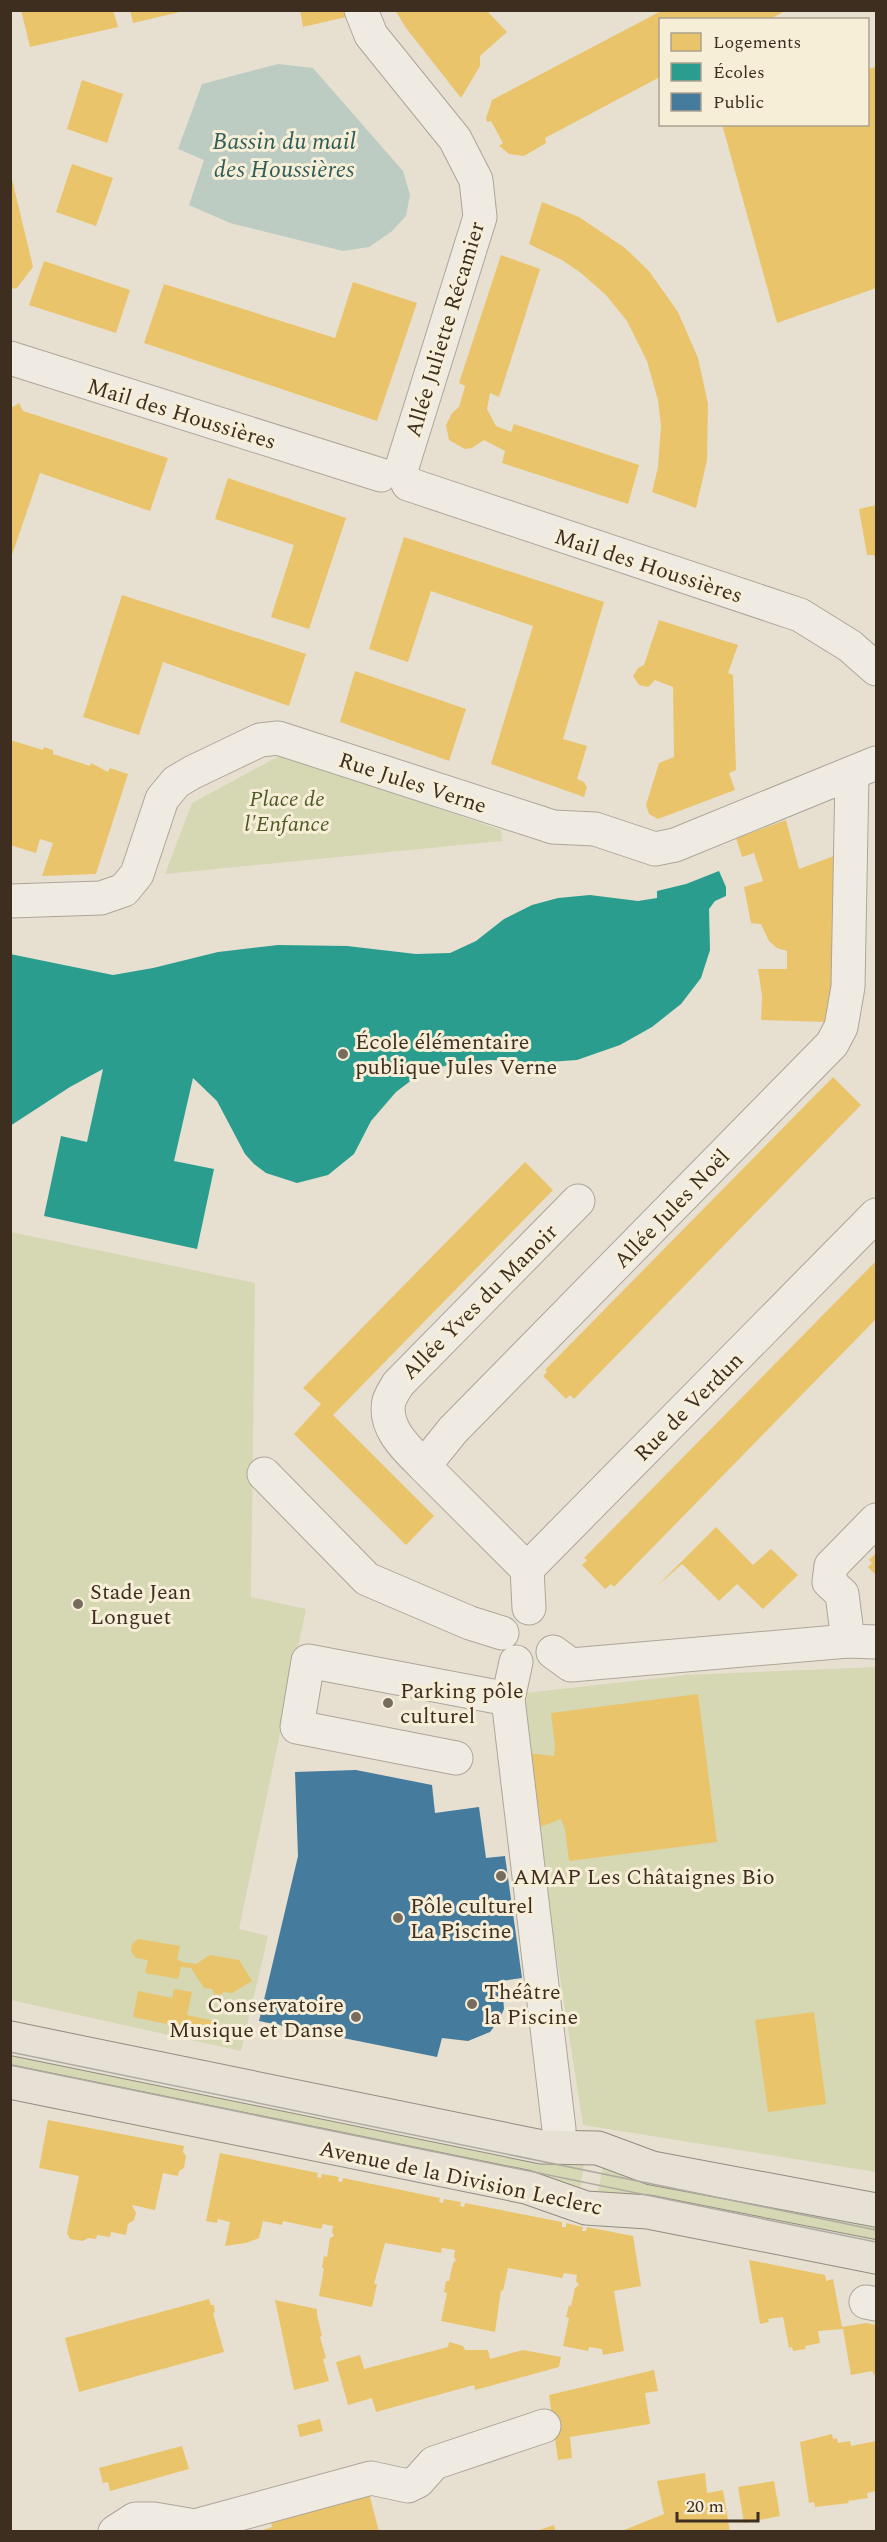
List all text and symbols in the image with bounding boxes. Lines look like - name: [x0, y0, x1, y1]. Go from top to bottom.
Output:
- legend: [659, 18, 869, 126]
- text: Logements: [713, 29, 801, 56]
- text: Écoles: [713, 59, 765, 86]
- text: Public: [713, 89, 764, 116]
- water label: Bassin du mail des Houssières: [212, 124, 356, 188]
- street label: Allée Juliette Récamier: [397, 217, 494, 441]
- street label: Mail des Houssières: [83, 370, 280, 459]
- street label: Mail des Houssières: [550, 520, 747, 612]
- street label: Rue Jules Verne: [334, 744, 491, 823]
- park label: Place de l'Enfance: [245, 783, 329, 841]
- place label: École élémentaire publique Jules Verne: [355, 1026, 557, 1084]
- marker: École élémentaire publique Jules Verne: [336, 1047, 350, 1061]
- street label: Allée Jules Noël: [606, 1142, 738, 1276]
- street label: Allée Yves du Manoir: [394, 1216, 566, 1388]
- street label: Rue de Verdun: [627, 1345, 751, 1469]
- place label: Stade Jean Longuet: [90, 1576, 191, 1634]
- marker: Stade Jean Longuet: [71, 1597, 85, 1611]
- place label: Parking pôle culturel: [400, 1675, 524, 1733]
- marker: Parking pôle culturel: [381, 1696, 395, 1710]
- place label: AMAP Les Châtaignes Bio: [513, 1861, 775, 1894]
- marker: AMAP Les Châtaignes Bio: [494, 1869, 508, 1883]
- place label: Pôle culturel La Piscine: [410, 1890, 533, 1948]
- marker: Pôle culturel La Piscine: [391, 1911, 405, 1925]
- place label: Théâtre la Piscine: [484, 1976, 578, 2034]
- place label: Conservatoire Musique et Danse: [169, 1989, 344, 2047]
- marker: Théâtre la Piscine: [465, 1997, 479, 2011]
- marker: Conservatoire Musique et Danse: [349, 2010, 363, 2024]
- street label: Avenue de la Division Leclerc: [316, 2132, 605, 2225]
- scale bar: [677, 2485, 758, 2523]
- text: 20 m: [686, 2493, 724, 2520]

